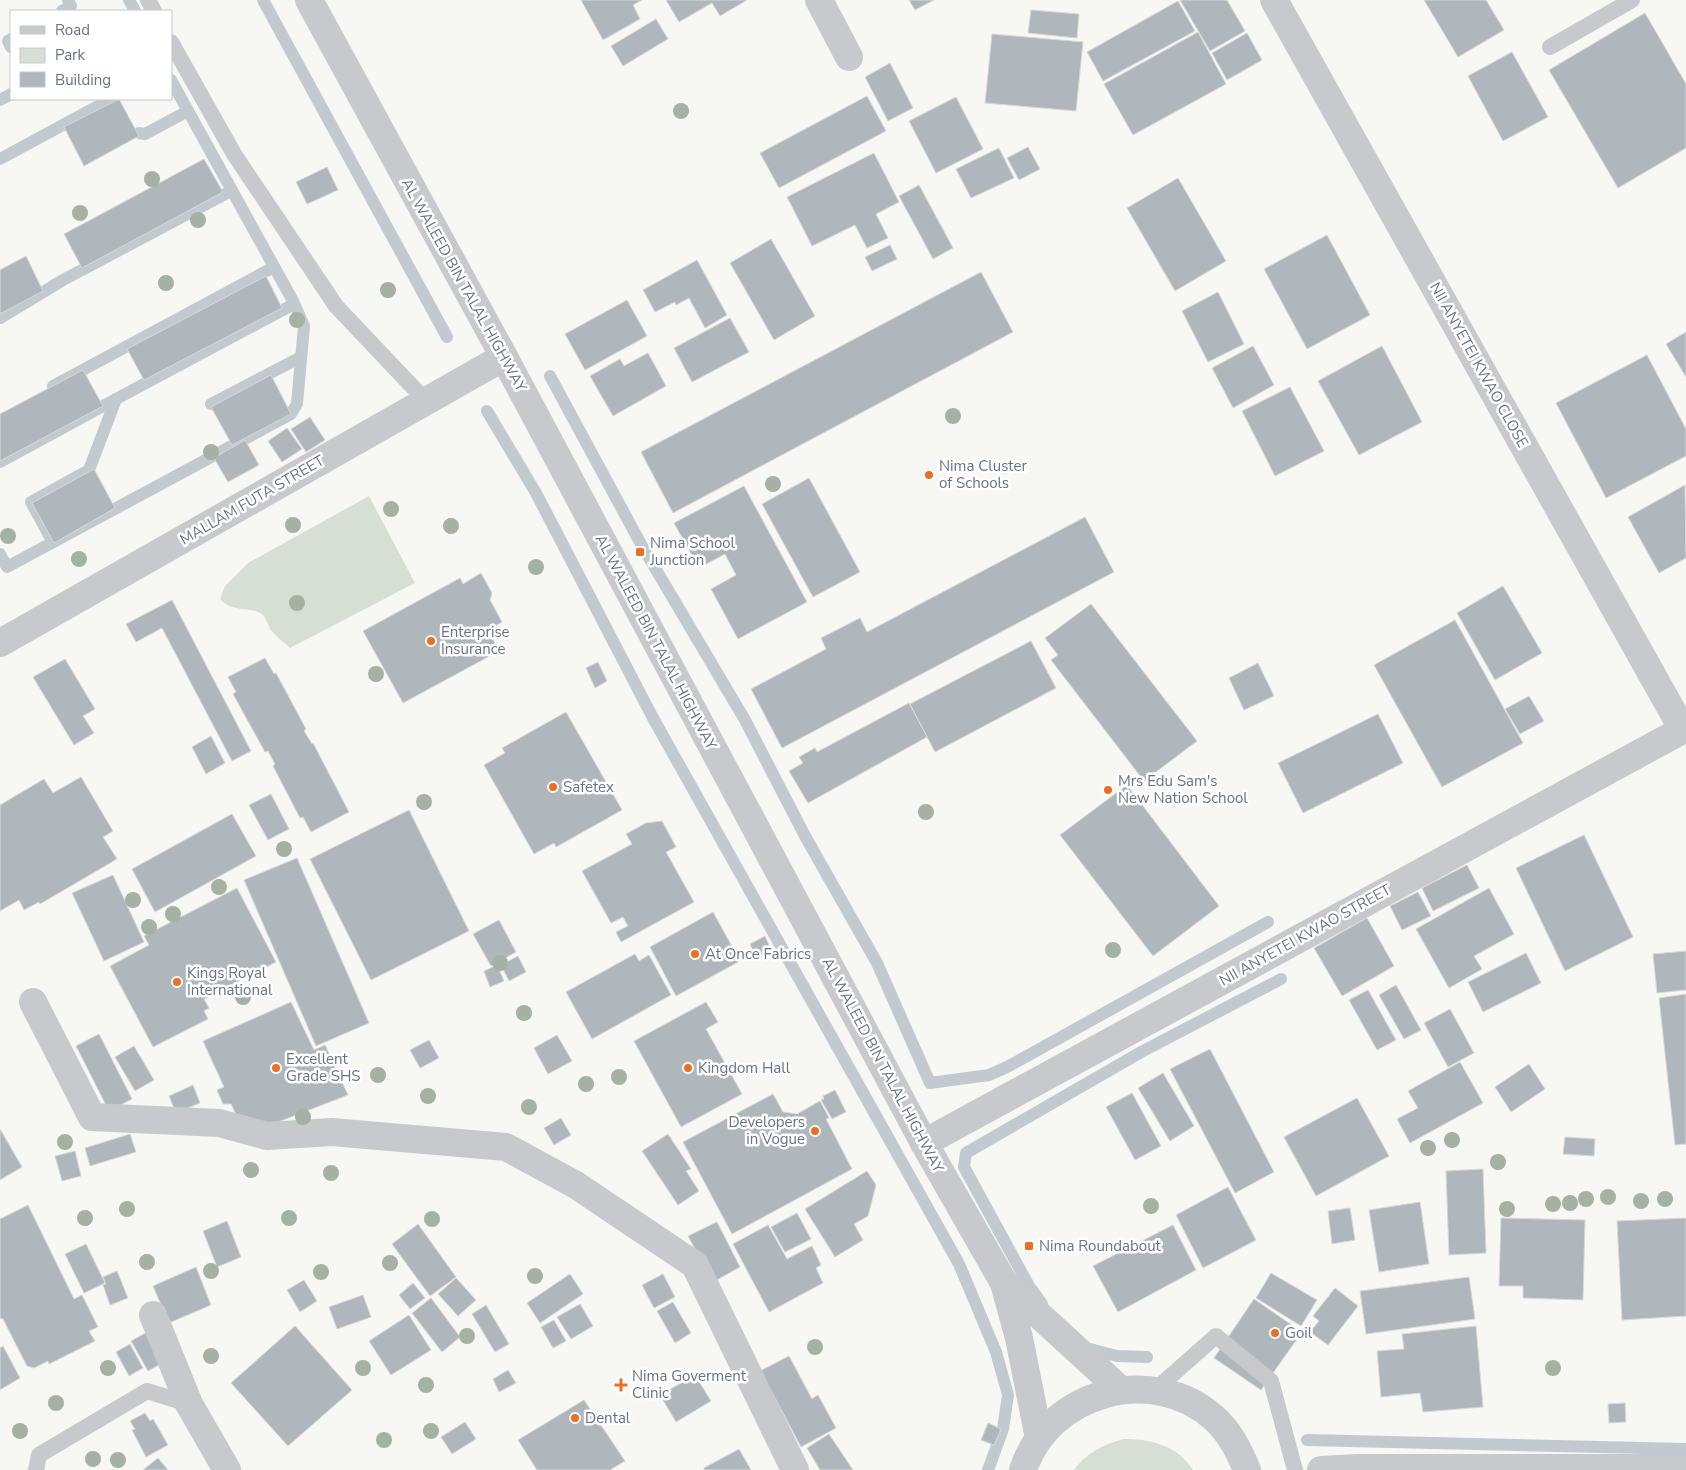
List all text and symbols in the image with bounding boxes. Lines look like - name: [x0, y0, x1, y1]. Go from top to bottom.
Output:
- legend: [10, 10, 172, 100]
- text: Road: [55, 20, 90, 40]
- text: Park: [55, 45, 85, 65]
- text: Building: [55, 70, 111, 90]
- street label: AL WALEED BIN TALAL HIGHWAY: [397, 175, 532, 396]
- street label: NII ANYETEI KWAO CLOSE: [1425, 279, 1533, 451]
- street label: MALLAM FUTA STREET: [176, 450, 328, 550]
- place label: Nima Cluster of Schools: [939, 456, 1027, 493]
- marker: Nima Cluster of Schools: [923, 469, 935, 481]
- street label: AL WALEED BIN TALAL HIGHWAY: [591, 531, 722, 754]
- place label: Nima School Junction: [649, 533, 736, 570]
- marker: Nima School Junction: [634, 546, 646, 558]
- place label: Enterprise Insurance: [441, 622, 510, 659]
- marker: Enterprise Insurance: [425, 635, 437, 647]
- place label: Mrs Edu Sam's New Nation School: [1118, 771, 1248, 808]
- place label: Safetex: [563, 777, 614, 797]
- marker: Safetex: [547, 781, 559, 793]
- marker: Mrs Edu Sam's New Nation School: [1102, 784, 1114, 796]
- street label: NII ANYETEI KWAO STREET: [1216, 879, 1394, 991]
- place label: At Once Fabrics: [705, 944, 811, 964]
- marker: At Once Fabrics: [689, 948, 701, 960]
- street label: AL WALEED BIN TALAL HIGHWAY: [818, 954, 949, 1177]
- place label: Kings Royal International: [187, 963, 273, 1000]
- marker: Kings Royal International: [171, 976, 183, 988]
- place label: Excellent Grade SHS: [286, 1049, 361, 1086]
- place label: Kingdom Hall: [698, 1058, 791, 1078]
- marker: Excellent Grade SHS: [270, 1062, 282, 1074]
- marker: Kingdom Hall: [682, 1062, 694, 1074]
- place label: Developers in Vogue: [728, 1112, 805, 1149]
- marker: Developers in Vogue: [809, 1125, 821, 1137]
- place label: Nima Roundabout: [1039, 1236, 1162, 1256]
- marker: Nima Roundabout: [1023, 1240, 1035, 1252]
- place label: Goil: [1285, 1323, 1313, 1343]
- marker: Goil: [1269, 1327, 1281, 1339]
- place label: Nima Goverment Clinic: [632, 1366, 747, 1403]
- marker: Nima Goverment Clinic: [614, 1378, 628, 1392]
- place label: Dental: [585, 1408, 631, 1428]
- marker: Dental: [569, 1412, 581, 1424]

